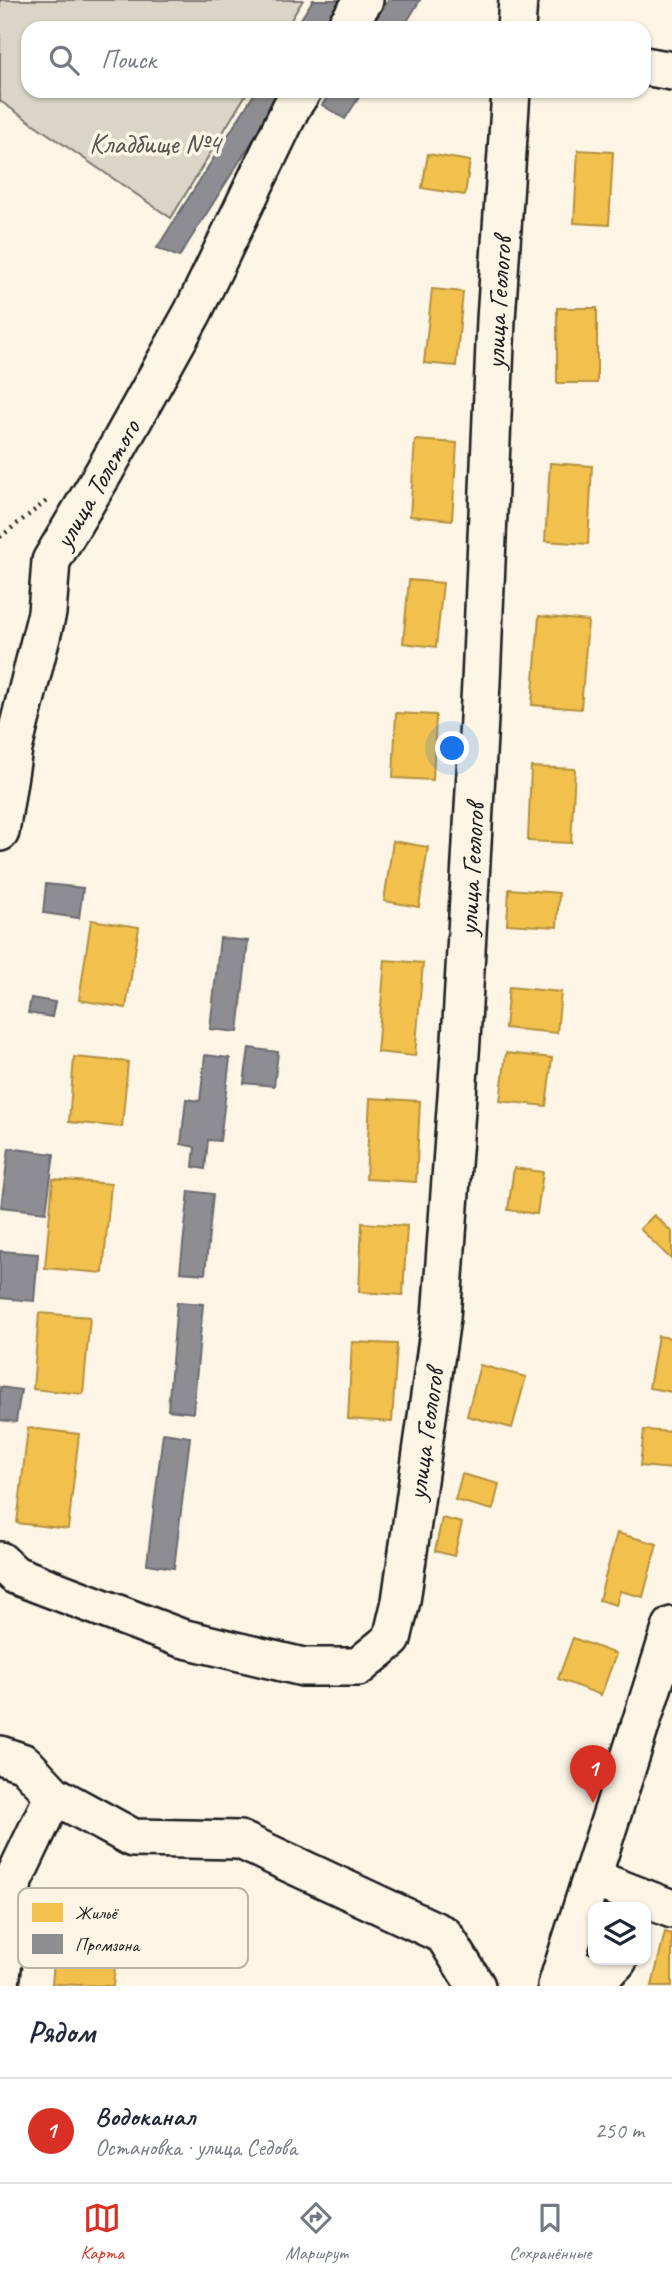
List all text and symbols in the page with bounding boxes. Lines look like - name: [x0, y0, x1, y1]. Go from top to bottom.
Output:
- search box: [21, 21, 651, 98]
- icon: search: [45, 41, 83, 79]
- text: Поиск: [101, 43, 156, 76]
- park label: Кладбище №4: [89, 126, 223, 161]
- street label: улица Геологов: [476, 231, 519, 372]
- street label: улица Толстого: [44, 411, 148, 556]
- your location: [435, 731, 469, 765]
- street label: улица Геологов: [449, 797, 492, 938]
- street label: улица Геологов: [398, 1361, 452, 1504]
- pin: 1: [570, 1745, 616, 1803]
- legend: [18, 1888, 248, 1968]
- text: Жильё: [75, 1901, 119, 1925]
- map controls: [588, 1902, 651, 1965]
- button: layers: [588, 1902, 651, 1965]
- text: Промзона: [75, 1933, 141, 1957]
- text: Рядом: [28, 2013, 95, 2051]
- text: Водоканал: [95, 2100, 195, 2133]
- text: 1: [46, 2116, 56, 2145]
- text: 250 m: [595, 2116, 644, 2145]
- text: Остановка · улица Седова: [95, 2133, 297, 2162]
- tab: Карта: [81, 2199, 124, 2265]
- tab: Маршрут: [285, 2199, 348, 2265]
- tab: Сохранённые: [509, 2199, 591, 2265]

